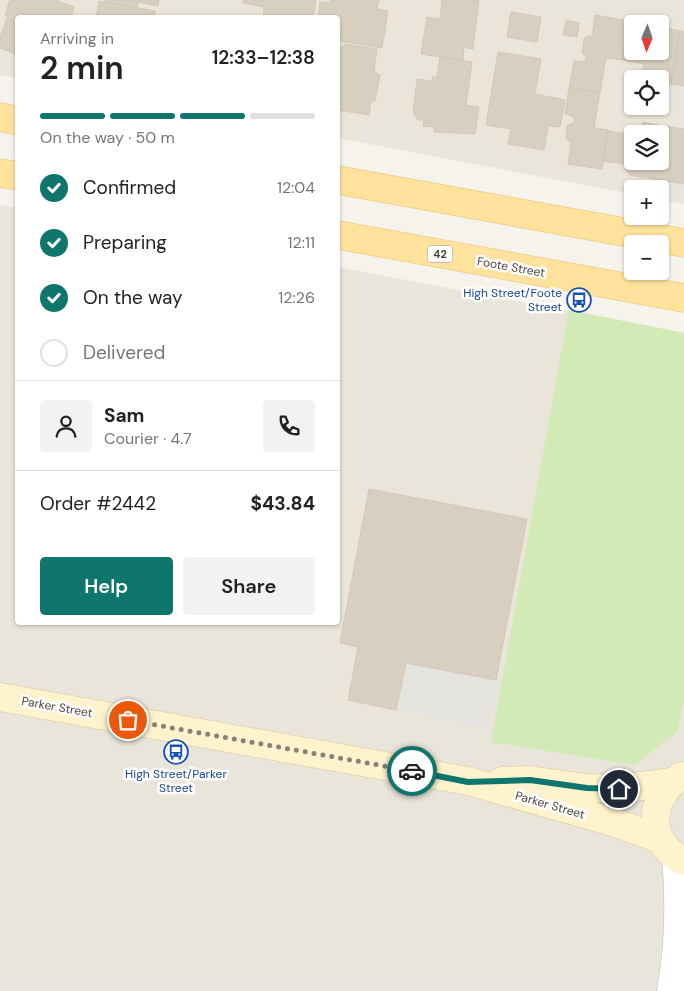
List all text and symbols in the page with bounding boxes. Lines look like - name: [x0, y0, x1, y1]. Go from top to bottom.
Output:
- north arrow: [624, 15, 669, 60]
- map controls: [624, 15, 669, 280]
- text: Arriving in: [40, 28, 114, 49]
- text: 12:33–12:38: [212, 45, 315, 70]
- text: 2 min: [40, 47, 124, 89]
- button: locate: [624, 70, 669, 115]
- button: layers: [624, 125, 669, 170]
- text: On the way · 50 m: [40, 127, 175, 148]
- icon: check: [40, 174, 68, 202]
- text: Confirmed: [83, 175, 176, 200]
- text: 12:04: [277, 177, 315, 198]
- button: +: [624, 180, 669, 225]
- icon: check: [40, 229, 68, 257]
- text: Preparing: [83, 230, 167, 255]
- text: 12:11: [288, 232, 315, 253]
- button: −: [624, 235, 669, 280]
- road number: 42: [428, 245, 452, 262]
- street label: Foote Street: [476, 253, 547, 281]
- icon: check: [40, 284, 68, 312]
- text: On the way: [83, 285, 183, 310]
- place label: High Street/Foote Street: [463, 285, 562, 315]
- text: 12:26: [278, 287, 315, 308]
- bus stop icon: High Street/Foote Street: [566, 287, 592, 313]
- text: Delivered: [83, 340, 165, 365]
- button: person: [40, 400, 92, 452]
- button: phone: [263, 400, 315, 452]
- text: Sam: [104, 403, 145, 428]
- text: Courier · 4.7: [104, 428, 192, 449]
- text: Order #2442: [40, 491, 156, 516]
- text: $43.84: [251, 491, 315, 516]
- button: Help: [40, 557, 173, 615]
- button: Share: [183, 557, 315, 615]
- street label: Parker Street: [20, 693, 94, 721]
- pin: [107, 699, 149, 741]
- icon: bag: [114, 706, 142, 734]
- bus stop icon: High Street/Parker Street: [163, 739, 189, 765]
- courier: [387, 746, 437, 796]
- icon: car: [398, 757, 426, 785]
- place label: High Street/Parker Street: [125, 766, 227, 796]
- pin: [598, 768, 640, 810]
- icon: home: [605, 775, 633, 803]
- street label: Parker Street: [513, 787, 587, 823]

